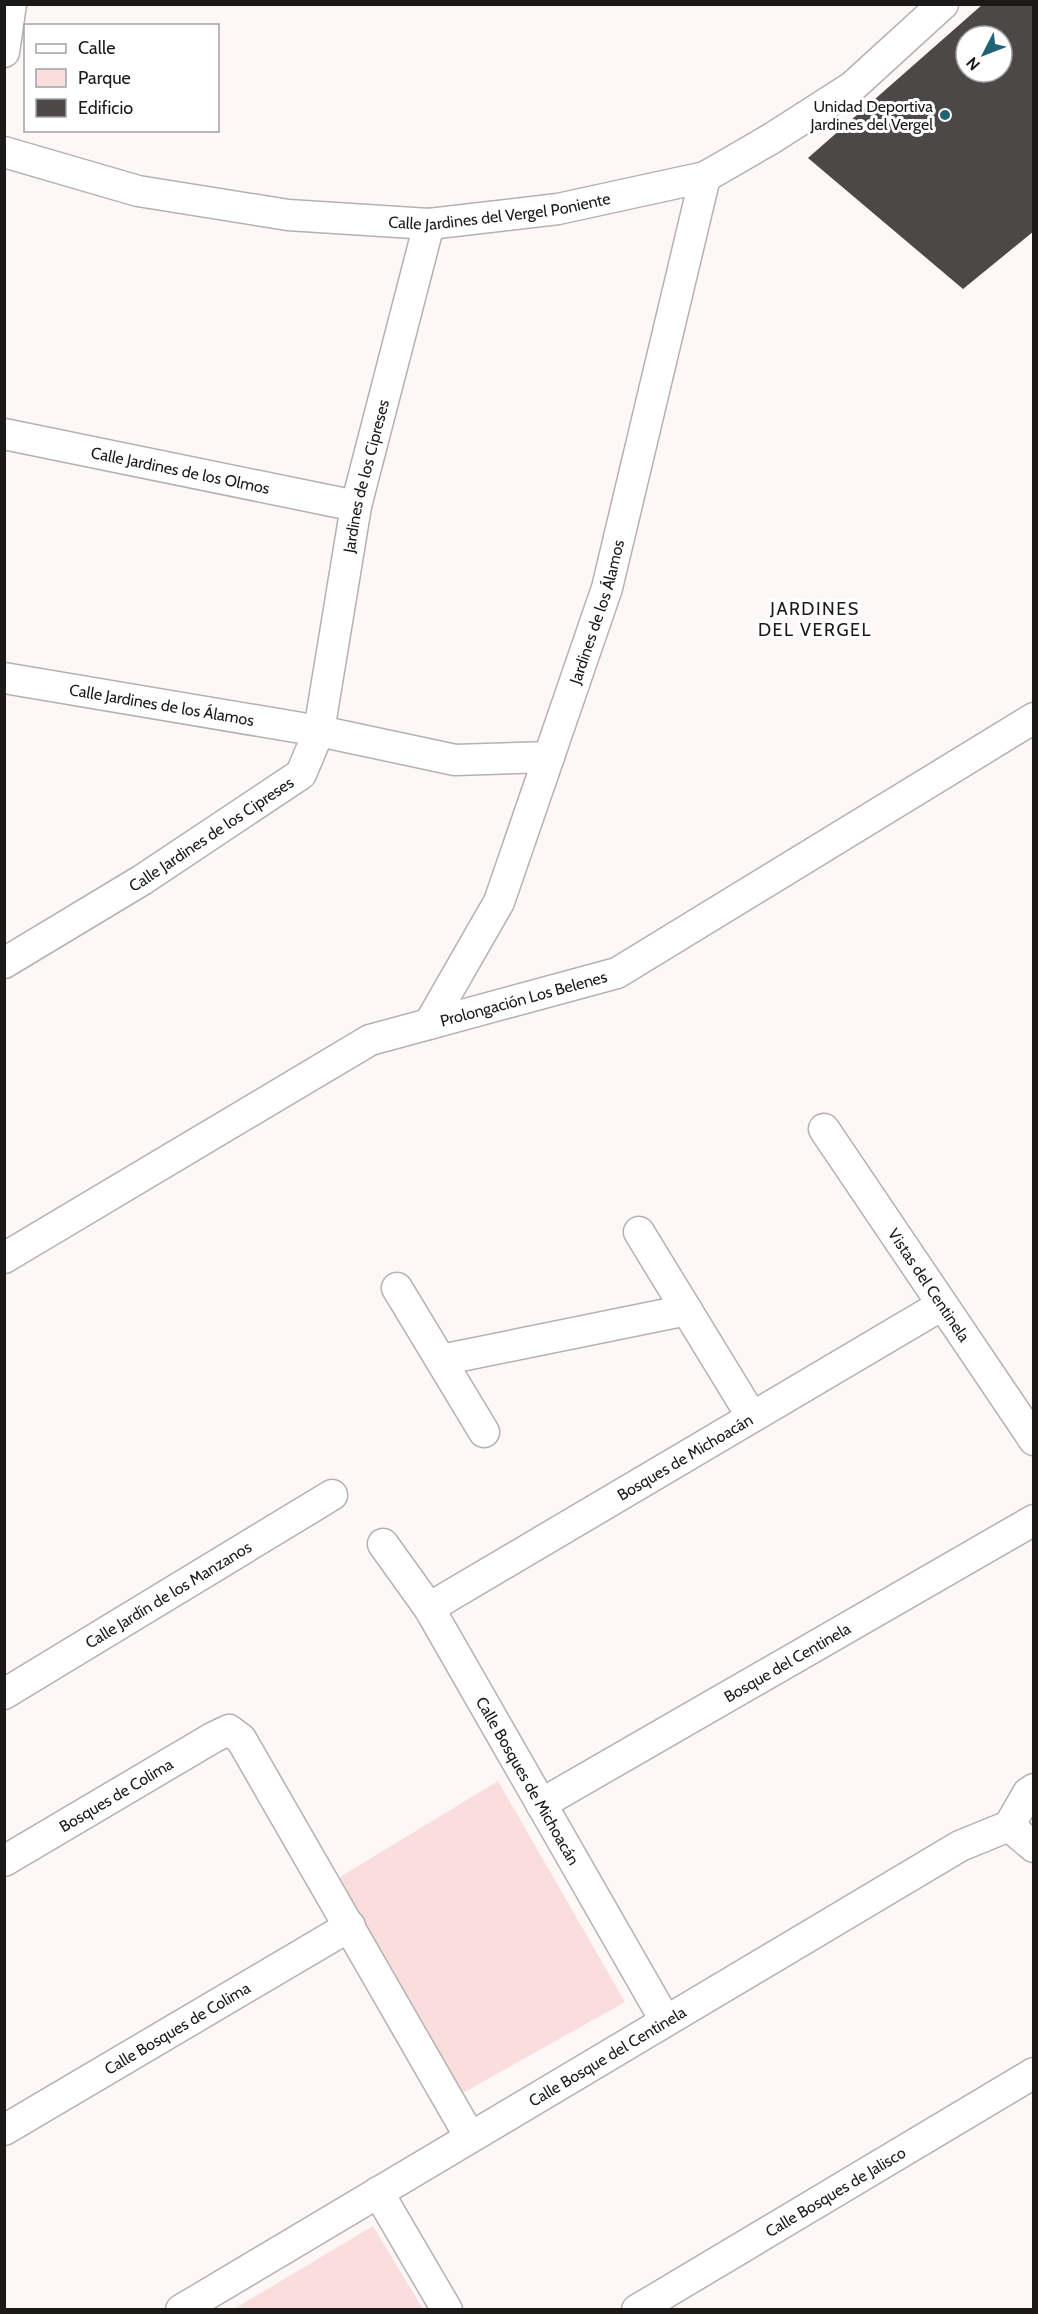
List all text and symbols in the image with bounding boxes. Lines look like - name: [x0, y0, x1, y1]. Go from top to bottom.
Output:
- legend: [24, 24, 219, 132]
- north arrow: [954, 24, 1014, 84]
- text: Calle: [78, 37, 115, 59]
- text: N: [962, 53, 984, 74]
- text: Parque: [78, 67, 131, 89]
- text: Edificio: [78, 97, 133, 119]
- place label: Unidad Deportiva Jardines del Vergel: [810, 97, 933, 134]
- marker: Unidad Deportiva Jardines del Vergel: [938, 108, 952, 122]
- street label: Calle Jardines del Vergel Poniente: [388, 188, 612, 233]
- street label: Jardines de los Cipreses: [339, 397, 393, 555]
- street label: Calle Jardines de los Olmos: [89, 443, 272, 498]
- street label: Jardines de los Álamos: [565, 537, 628, 687]
- district label: JARDINES DEL VERGEL: [758, 598, 872, 641]
- street label: Calle Jardines de los Álamos: [68, 680, 256, 730]
- street label: Calle Jardines de los Cipreses: [125, 772, 297, 895]
- street label: Prolongación Los Belenes: [438, 967, 609, 1030]
- street label: Vistas del Centinela: [884, 1225, 974, 1345]
- street label: Bosques de Michoacán: [614, 1410, 756, 1504]
- street label: Calle Jardín de los Manzanos: [82, 1537, 255, 1652]
- street label: Bosque del Centinela: [721, 1618, 854, 1706]
- street label: Calle Bosques de Michoacán: [472, 1693, 584, 1868]
- street label: Bosques de Colima: [56, 1754, 177, 1836]
- street label: Calle Bosques de Colima: [101, 1978, 254, 2078]
- street label: Calle Bosque del Centinela: [525, 2002, 689, 2110]
- street label: Calle Bosques de Jalisco: [762, 2142, 909, 2241]

